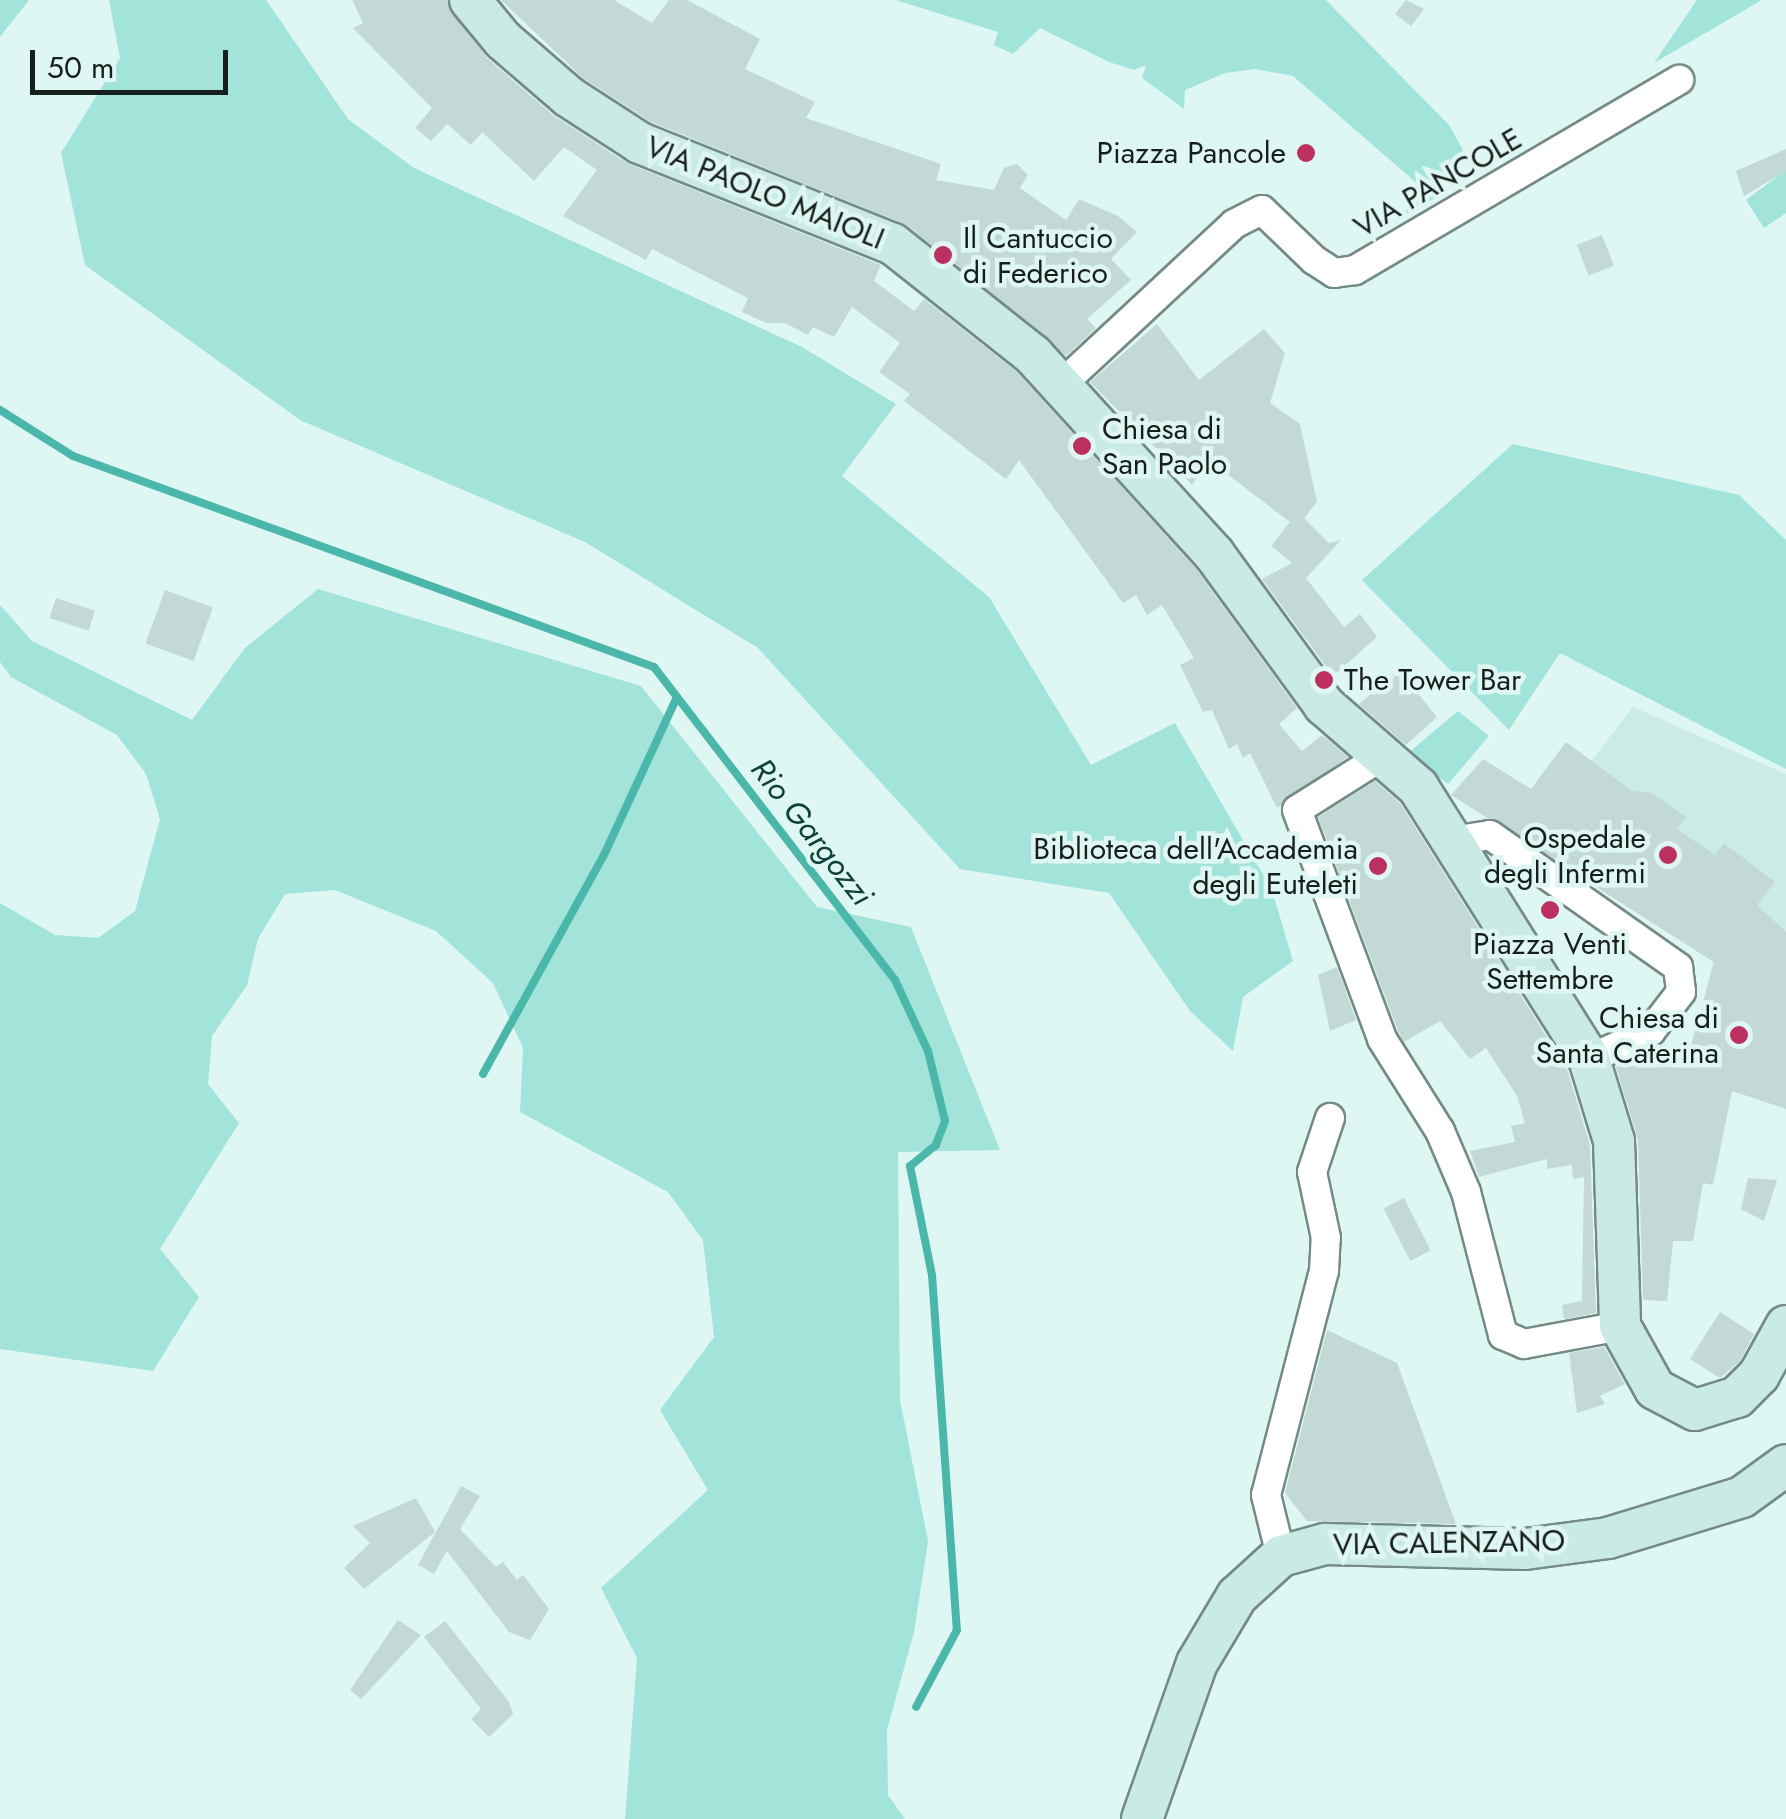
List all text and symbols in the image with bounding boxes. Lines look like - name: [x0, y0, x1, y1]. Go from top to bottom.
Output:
- scale bar: [35, 30, 232, 92]
- text: 50 m: [47, 46, 114, 89]
- street label: VIA PANCOLE: [1348, 121, 1528, 245]
- street label: VIA PAOLO MAIOLI: [640, 129, 890, 257]
- place label: Piazza Pancole: [1097, 135, 1286, 171]
- marker: Piazza Pancole: [1295, 142, 1317, 164]
- place label: Il Cantuccio di Federico: [963, 220, 1113, 290]
- marker: Il Cantuccio di Federico: [932, 244, 954, 266]
- place label: Chiesa di San Paolo: [1102, 411, 1227, 482]
- marker: Chiesa di San Paolo: [1071, 435, 1093, 457]
- place label: The Tower Bar: [1344, 662, 1521, 698]
- marker: The Tower Bar: [1313, 669, 1335, 691]
- water label: Rio Gargozzi: [743, 751, 881, 913]
- place label: Ospedale degli Infermi: [1484, 820, 1646, 890]
- place label: Biblioteca dell'Accademia degli Euteleti: [1033, 831, 1358, 902]
- marker: Ospedale degli Infermi: [1655, 842, 1681, 868]
- marker: Biblioteca dell'Accademia degli Euteleti: [1367, 855, 1389, 877]
- marker: Piazza Venti Settembre: [1539, 899, 1561, 921]
- place label: Piazza Venti Settembre: [1473, 926, 1627, 996]
- place label: Chiesa di Santa Caterina: [1536, 1000, 1719, 1070]
- marker: Chiesa di Santa Caterina: [1728, 1024, 1750, 1046]
- street label: VIA CALENZANO: [1333, 1523, 1565, 1563]

